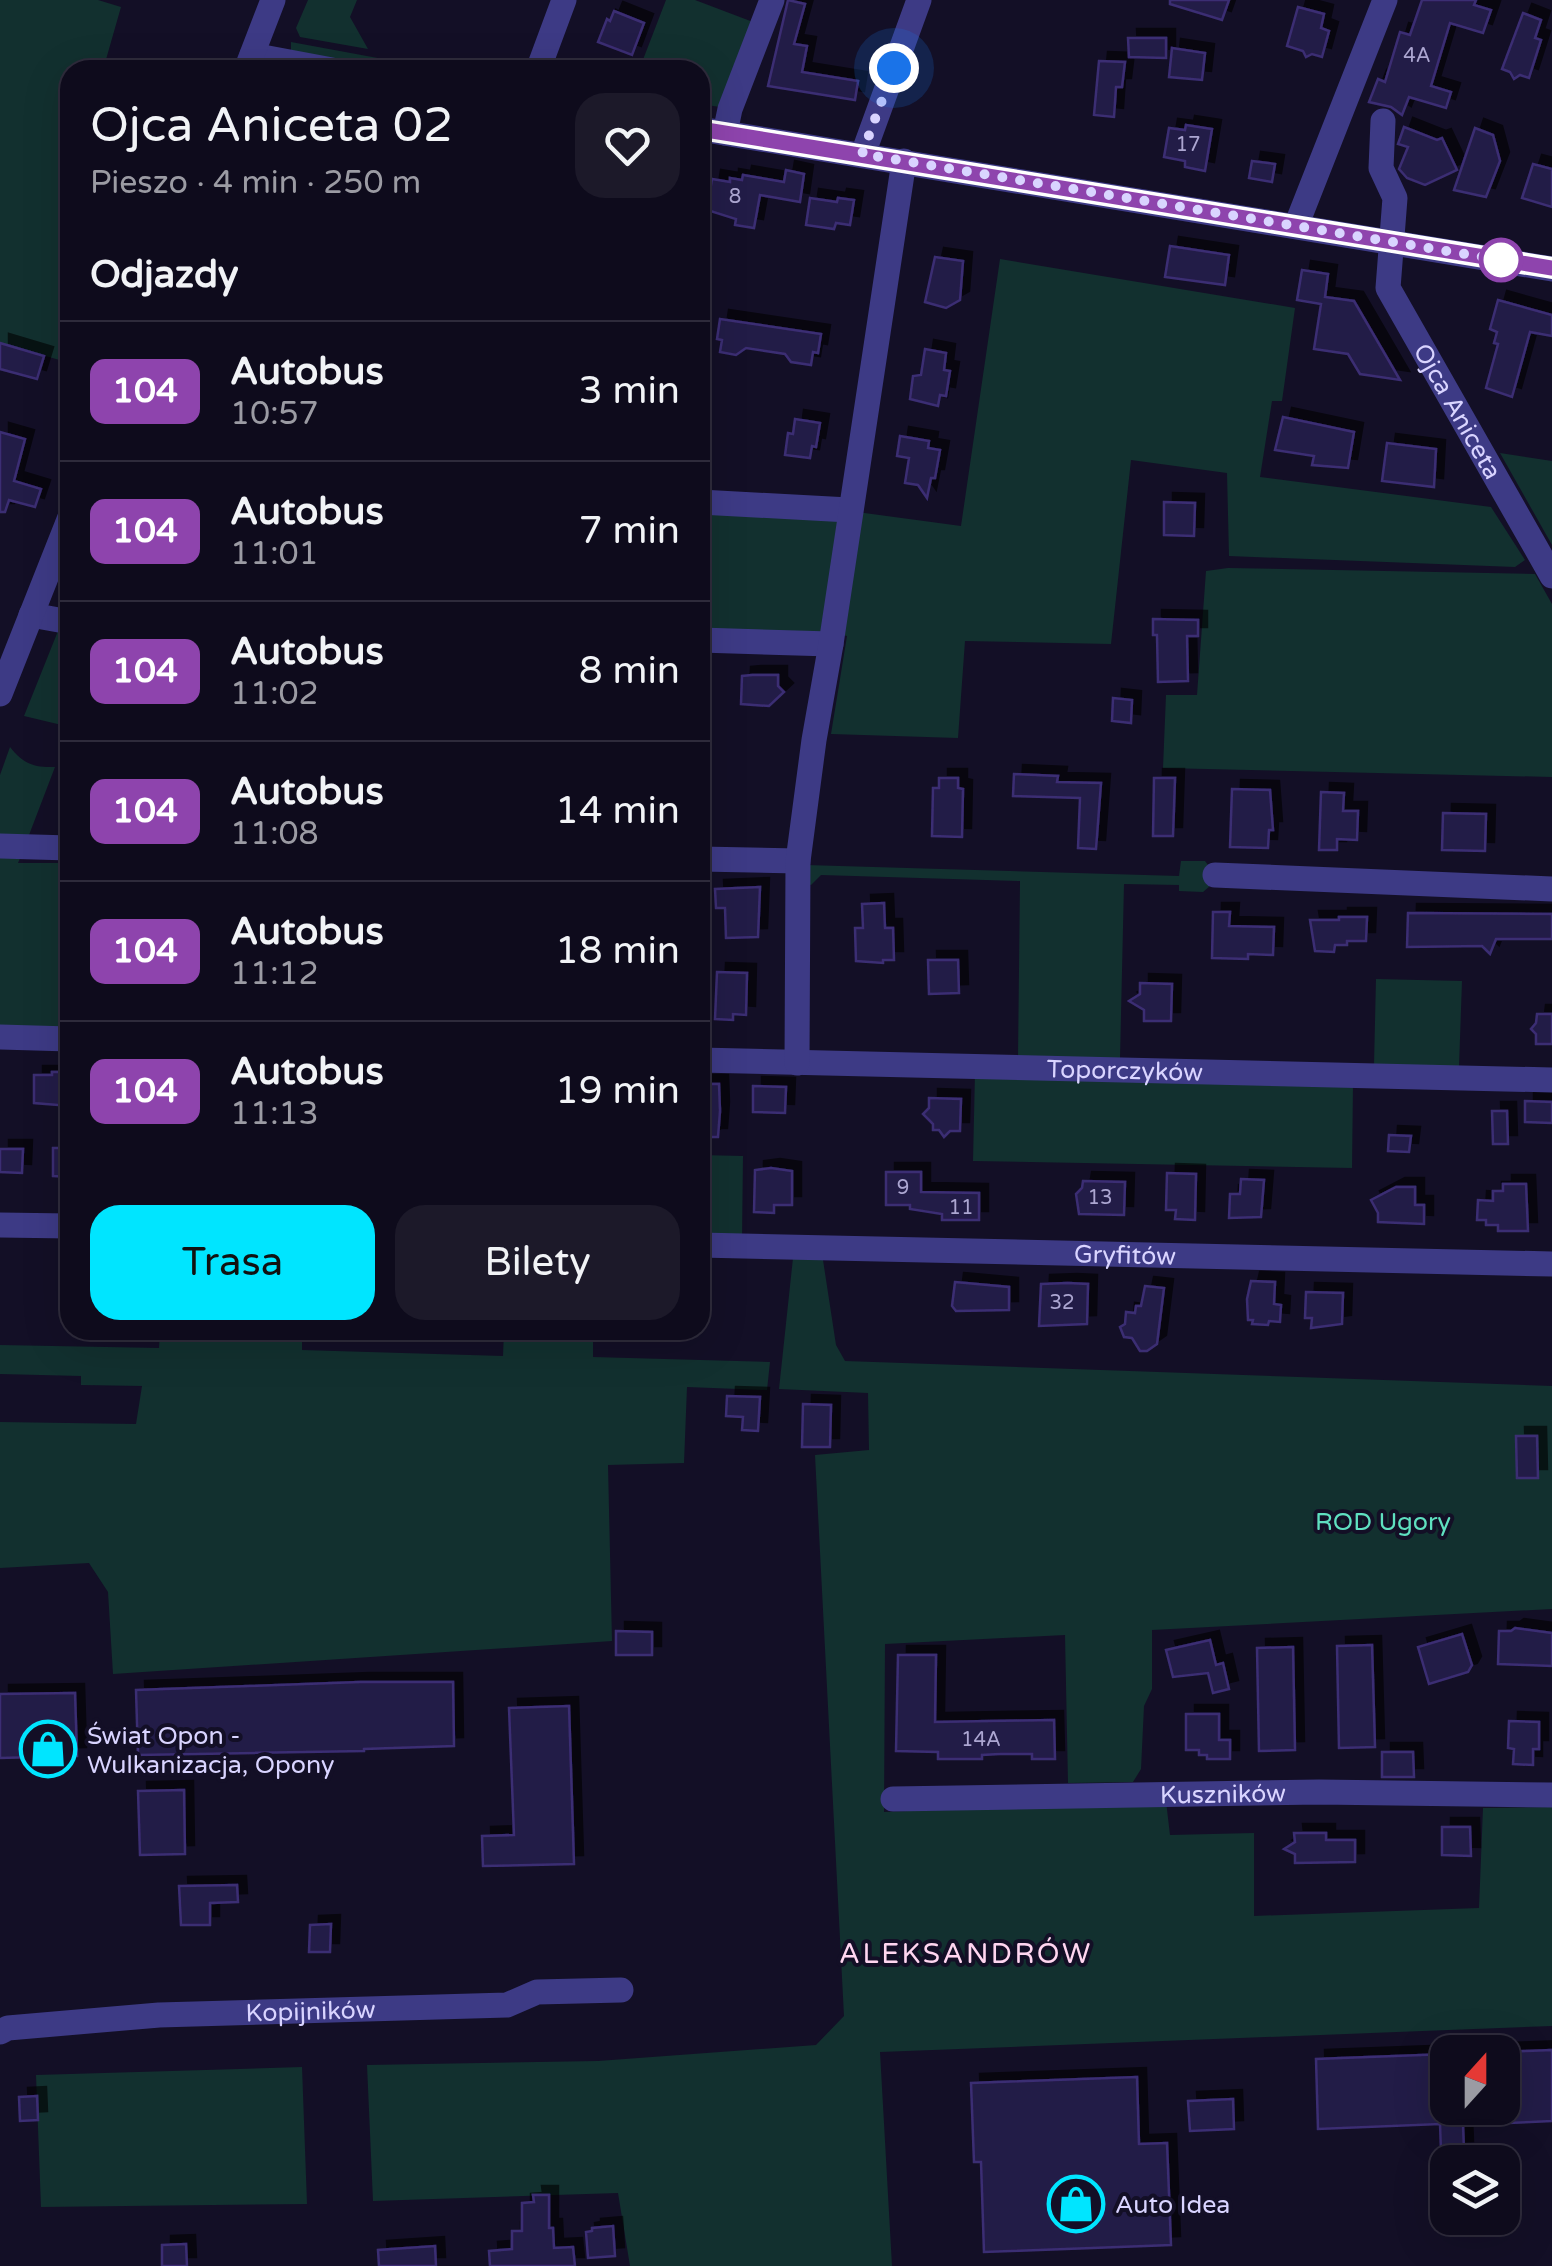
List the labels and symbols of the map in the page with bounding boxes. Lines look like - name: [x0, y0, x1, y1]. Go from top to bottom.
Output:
- your location: [869, 43, 919, 93]
- house number: 4A: [1403, 44, 1431, 68]
- house number: 17: [1175, 133, 1201, 157]
- house number: 8: [729, 185, 741, 209]
- unlabelled marker: [1480, 239, 1522, 281]
- street label: Ojca Aniceta: [1407, 338, 1508, 485]
- street label: Toporczyków: [1046, 1054, 1204, 1088]
- house number: 9: [897, 1176, 909, 1200]
- house number: 13: [1087, 1186, 1113, 1210]
- house number: 11: [948, 1196, 974, 1220]
- street label: Gryfitów: [1073, 1239, 1176, 1272]
- house number: 32: [1049, 1291, 1075, 1315]
- park label: ROD Ugory: [1315, 1507, 1451, 1537]
- shop icon: Świat Opon - Wulkanizacja, Opony: [18, 1719, 78, 1779]
- place label: Świat Opon - Wulkanizacja, Opony: [87, 1721, 334, 1780]
- house number: 14A: [961, 1728, 1001, 1752]
- street label: Kuszników: [1160, 1779, 1286, 1811]
- district label: ALEKSANDRÓW: [839, 1937, 1093, 1971]
- street label: Kopijników: [245, 1995, 376, 2029]
- north arrow: [1430, 2035, 1520, 2125]
- shop icon: Auto Idea: [1046, 2174, 1106, 2234]
- place label: Auto Idea: [1115, 2190, 1230, 2220]

